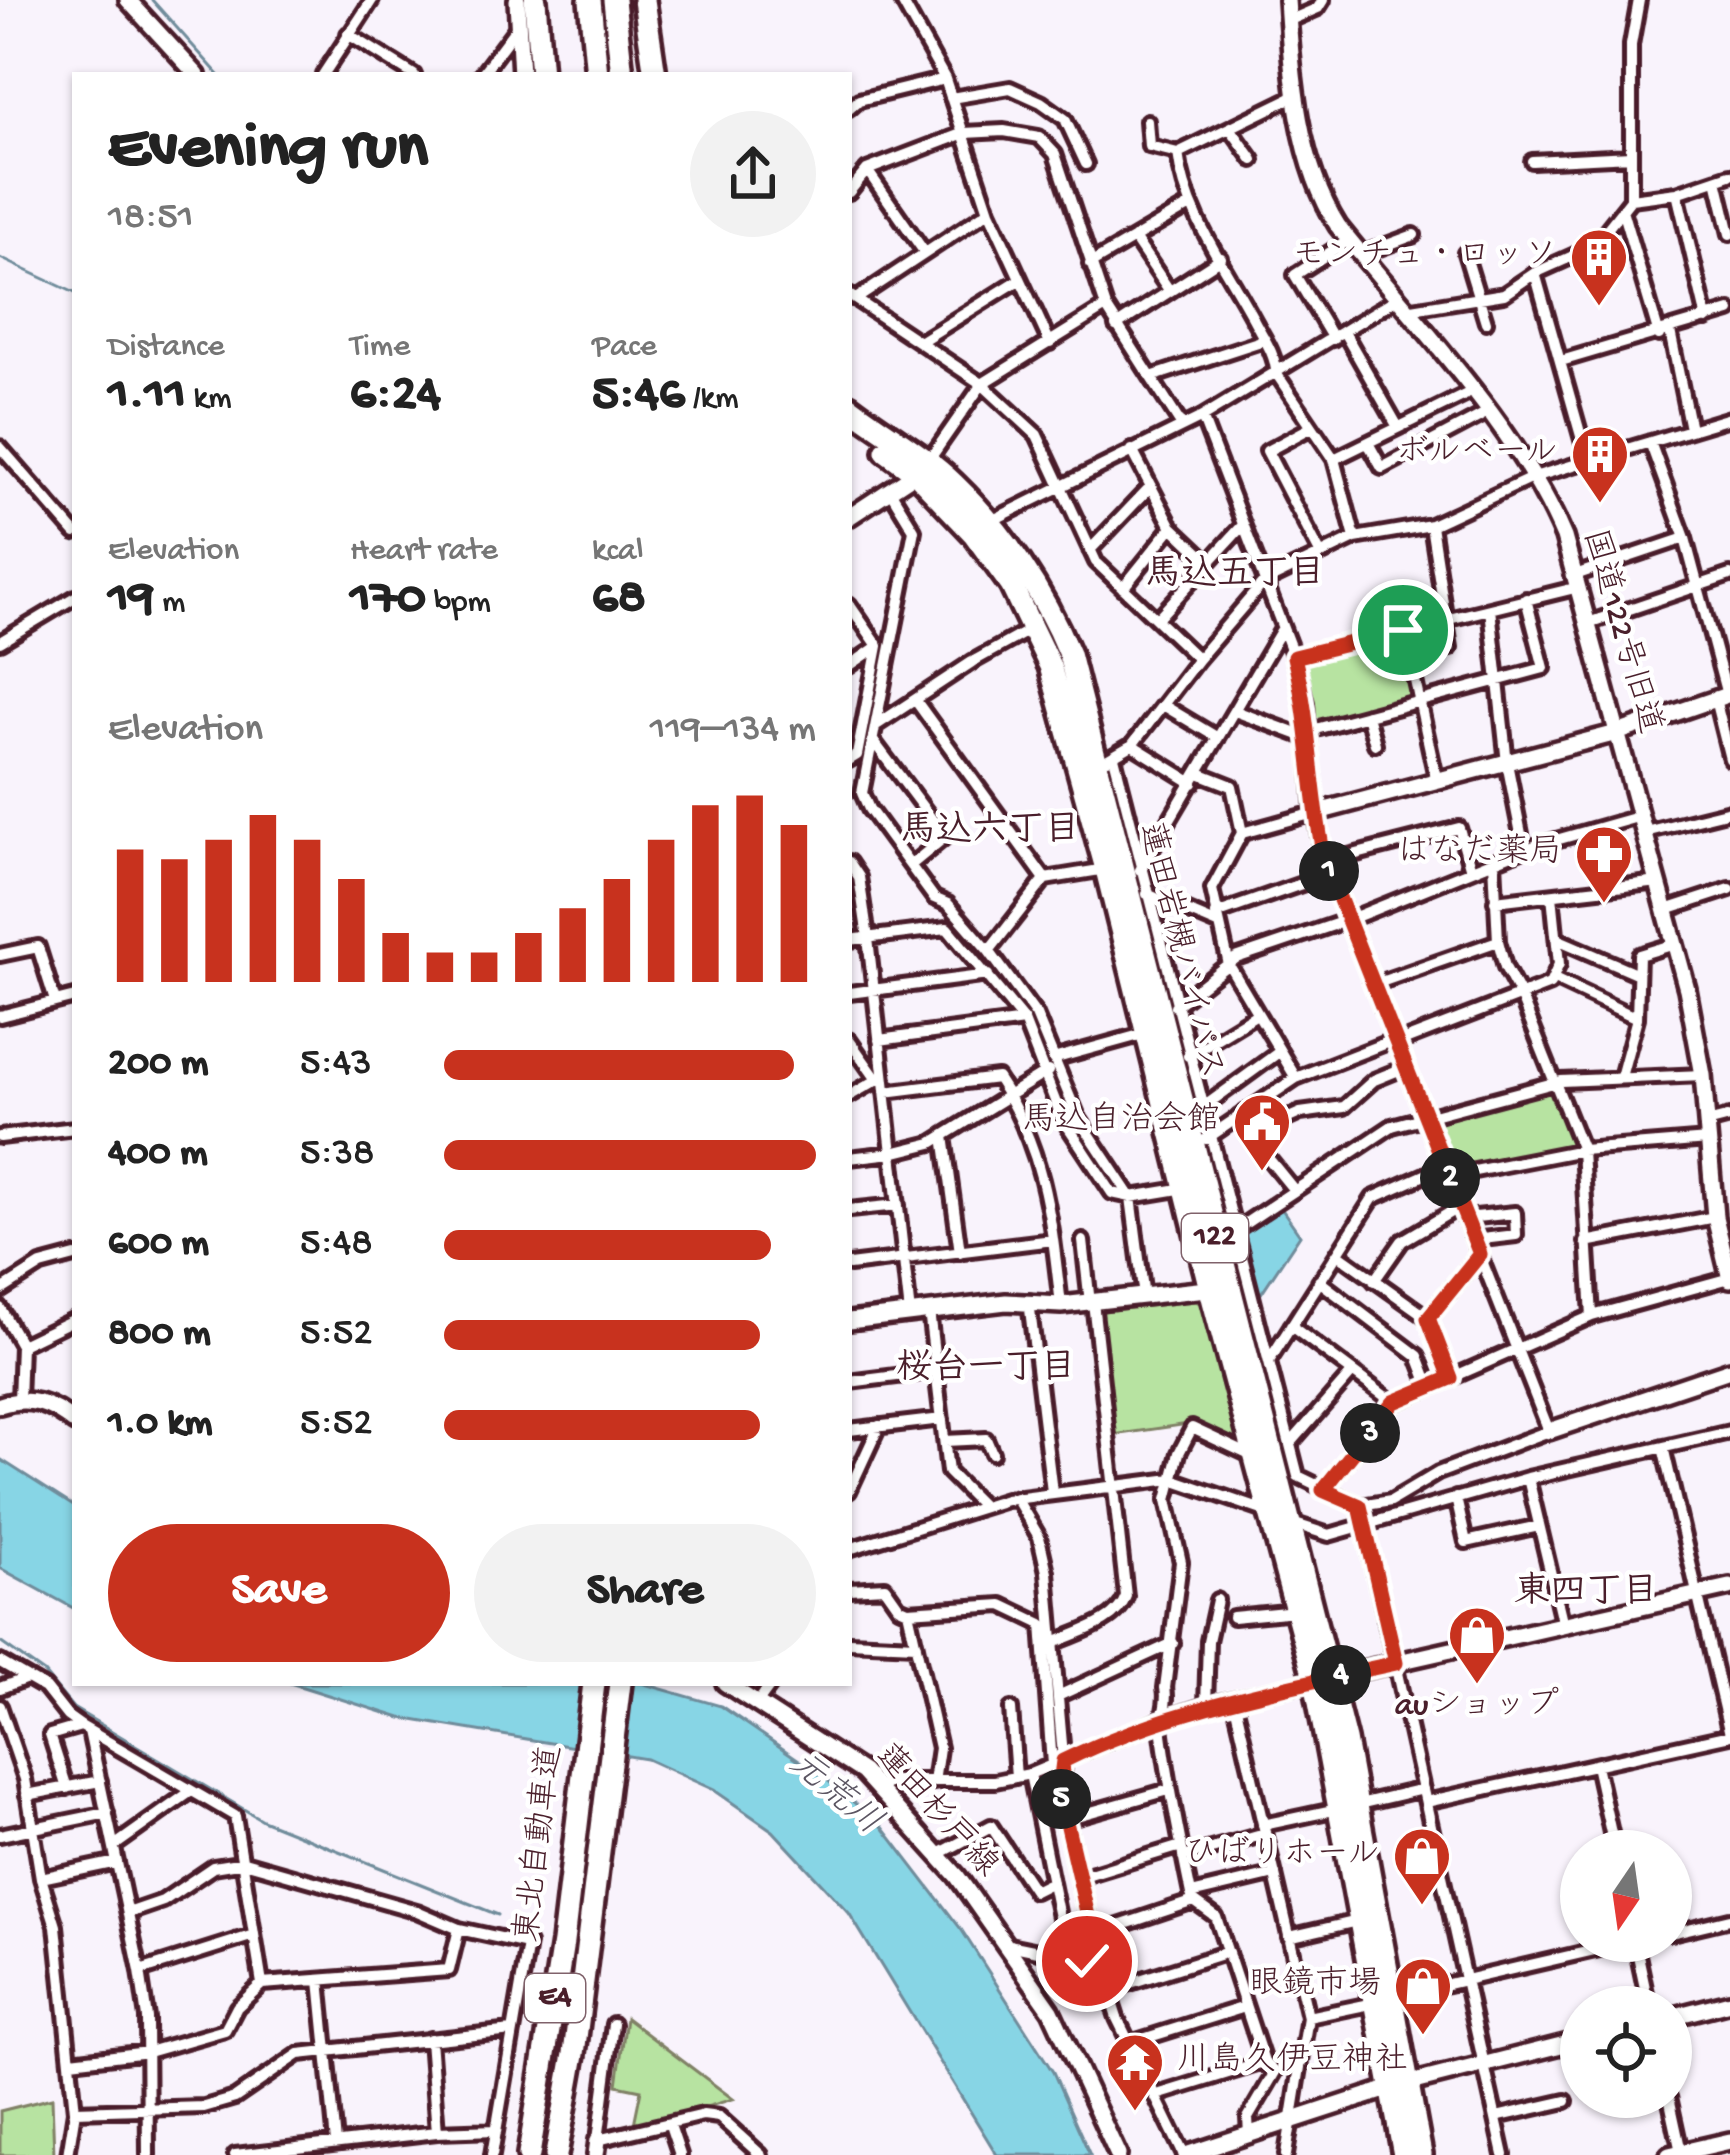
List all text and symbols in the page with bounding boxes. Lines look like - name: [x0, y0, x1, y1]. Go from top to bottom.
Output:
- button: share: [690, 111, 816, 237]
- text: Evening run: [108, 112, 428, 190]
- text: 18:51: [108, 196, 194, 242]
- building icon: モンチュ・ロッソ: [1568, 226, 1630, 308]
- place label: モンチュ・ロッソ: [1292, 238, 1557, 276]
- text: Distance: [108, 329, 225, 367]
- text: Time: [350, 329, 410, 367]
- text: Pace: [592, 329, 657, 367]
- text: 1.11: [108, 367, 186, 427]
- text: 6:24: [350, 367, 441, 427]
- text: 5:46: [592, 367, 685, 427]
- text: km: [186, 381, 232, 419]
- text: /km: [685, 381, 739, 419]
- building icon: ボルベール: [1569, 423, 1631, 505]
- place label: ボルベール: [1396, 435, 1558, 473]
- street label: 国道122号旧道: [1573, 525, 1669, 739]
- text: Elevation: [108, 533, 239, 571]
- text: Heart rate: [350, 533, 498, 571]
- text: kcal: [592, 533, 644, 571]
- district label: 馬込五丁目: [1145, 554, 1325, 598]
- text: 19: [108, 571, 154, 631]
- text: 170: [350, 571, 426, 631]
- text: 68: [592, 571, 646, 631]
- pin: [1352, 579, 1454, 681]
- text: m: [154, 585, 185, 623]
- text: bpm: [426, 585, 491, 623]
- icon: arrive: [1370, 597, 1436, 663]
- text: Elevation: [108, 708, 263, 754]
- text: 119–134 m: [650, 708, 816, 754]
- district label: 馬込六丁目: [900, 810, 1080, 854]
- street label: 蓮田岩槻バイパス: [1129, 818, 1231, 1083]
- pharmacy icon: はなだ薬局: [1573, 823, 1635, 905]
- place label: はなだ薬局: [1397, 833, 1562, 873]
- pin: 1: [1299, 841, 1359, 901]
- text: 1: [1322, 852, 1336, 890]
- text: 200 m: [108, 1042, 208, 1088]
- text: 5:43: [300, 1042, 371, 1088]
- public building icon: 馬込自治会館: [1231, 1091, 1293, 1173]
- place label: 馬込自治会館: [1022, 1100, 1220, 1141]
- text: 400 m: [108, 1132, 208, 1178]
- text: 5:38: [300, 1132, 374, 1178]
- pin: 2: [1420, 1148, 1480, 1208]
- text: 2: [1442, 1159, 1458, 1197]
- road number: 122: [1182, 1214, 1248, 1262]
- text: 600 m: [108, 1222, 209, 1268]
- text: 5:48: [300, 1222, 373, 1268]
- text: 800 m: [108, 1312, 211, 1358]
- text: 5:52: [300, 1312, 372, 1358]
- district label: 桜台一丁目: [896, 1347, 1076, 1392]
- text: 1.0 km: [108, 1402, 212, 1448]
- text: 5:52: [300, 1402, 372, 1448]
- pin: 3: [1340, 1403, 1400, 1463]
- text: 3: [1361, 1414, 1379, 1452]
- button: Save: [108, 1524, 450, 1662]
- button: Share: [474, 1524, 816, 1662]
- district label: 東四丁目: [1514, 1571, 1658, 1616]
- shop icon: auショップ: [1446, 1604, 1508, 1686]
- pin: 4: [1311, 1645, 1371, 1705]
- text: 4: [1333, 1656, 1349, 1694]
- place label: auショップ: [1395, 1686, 1559, 1726]
- street label: 蓮田杉戸線: [866, 1737, 1006, 1886]
- street label: 東北自動車道: [508, 1743, 572, 1945]
- water label: 元荒川: [779, 1743, 890, 1846]
- pin: 5: [1031, 1769, 1091, 1829]
- text: 5: [1052, 1780, 1070, 1818]
- shop icon: ひばりホール: [1391, 1825, 1453, 1907]
- north arrow: [1560, 1830, 1692, 1962]
- map controls: [1560, 1830, 1692, 2118]
- place label: ひばりホール: [1184, 1836, 1380, 1875]
- pin: [1036, 1910, 1138, 2012]
- icon: check: [1054, 1928, 1120, 1994]
- shop icon: 眼鏡市場: [1392, 1955, 1454, 2037]
- place label: 眼鏡市場: [1249, 1965, 1381, 2005]
- road number: E4: [525, 1974, 585, 2022]
- button: locate: [1560, 1986, 1692, 2118]
- temple icon: 川島久伊豆神社: [1104, 2031, 1166, 2113]
- place label: 川島久伊豆神社: [1177, 2041, 1408, 2081]

